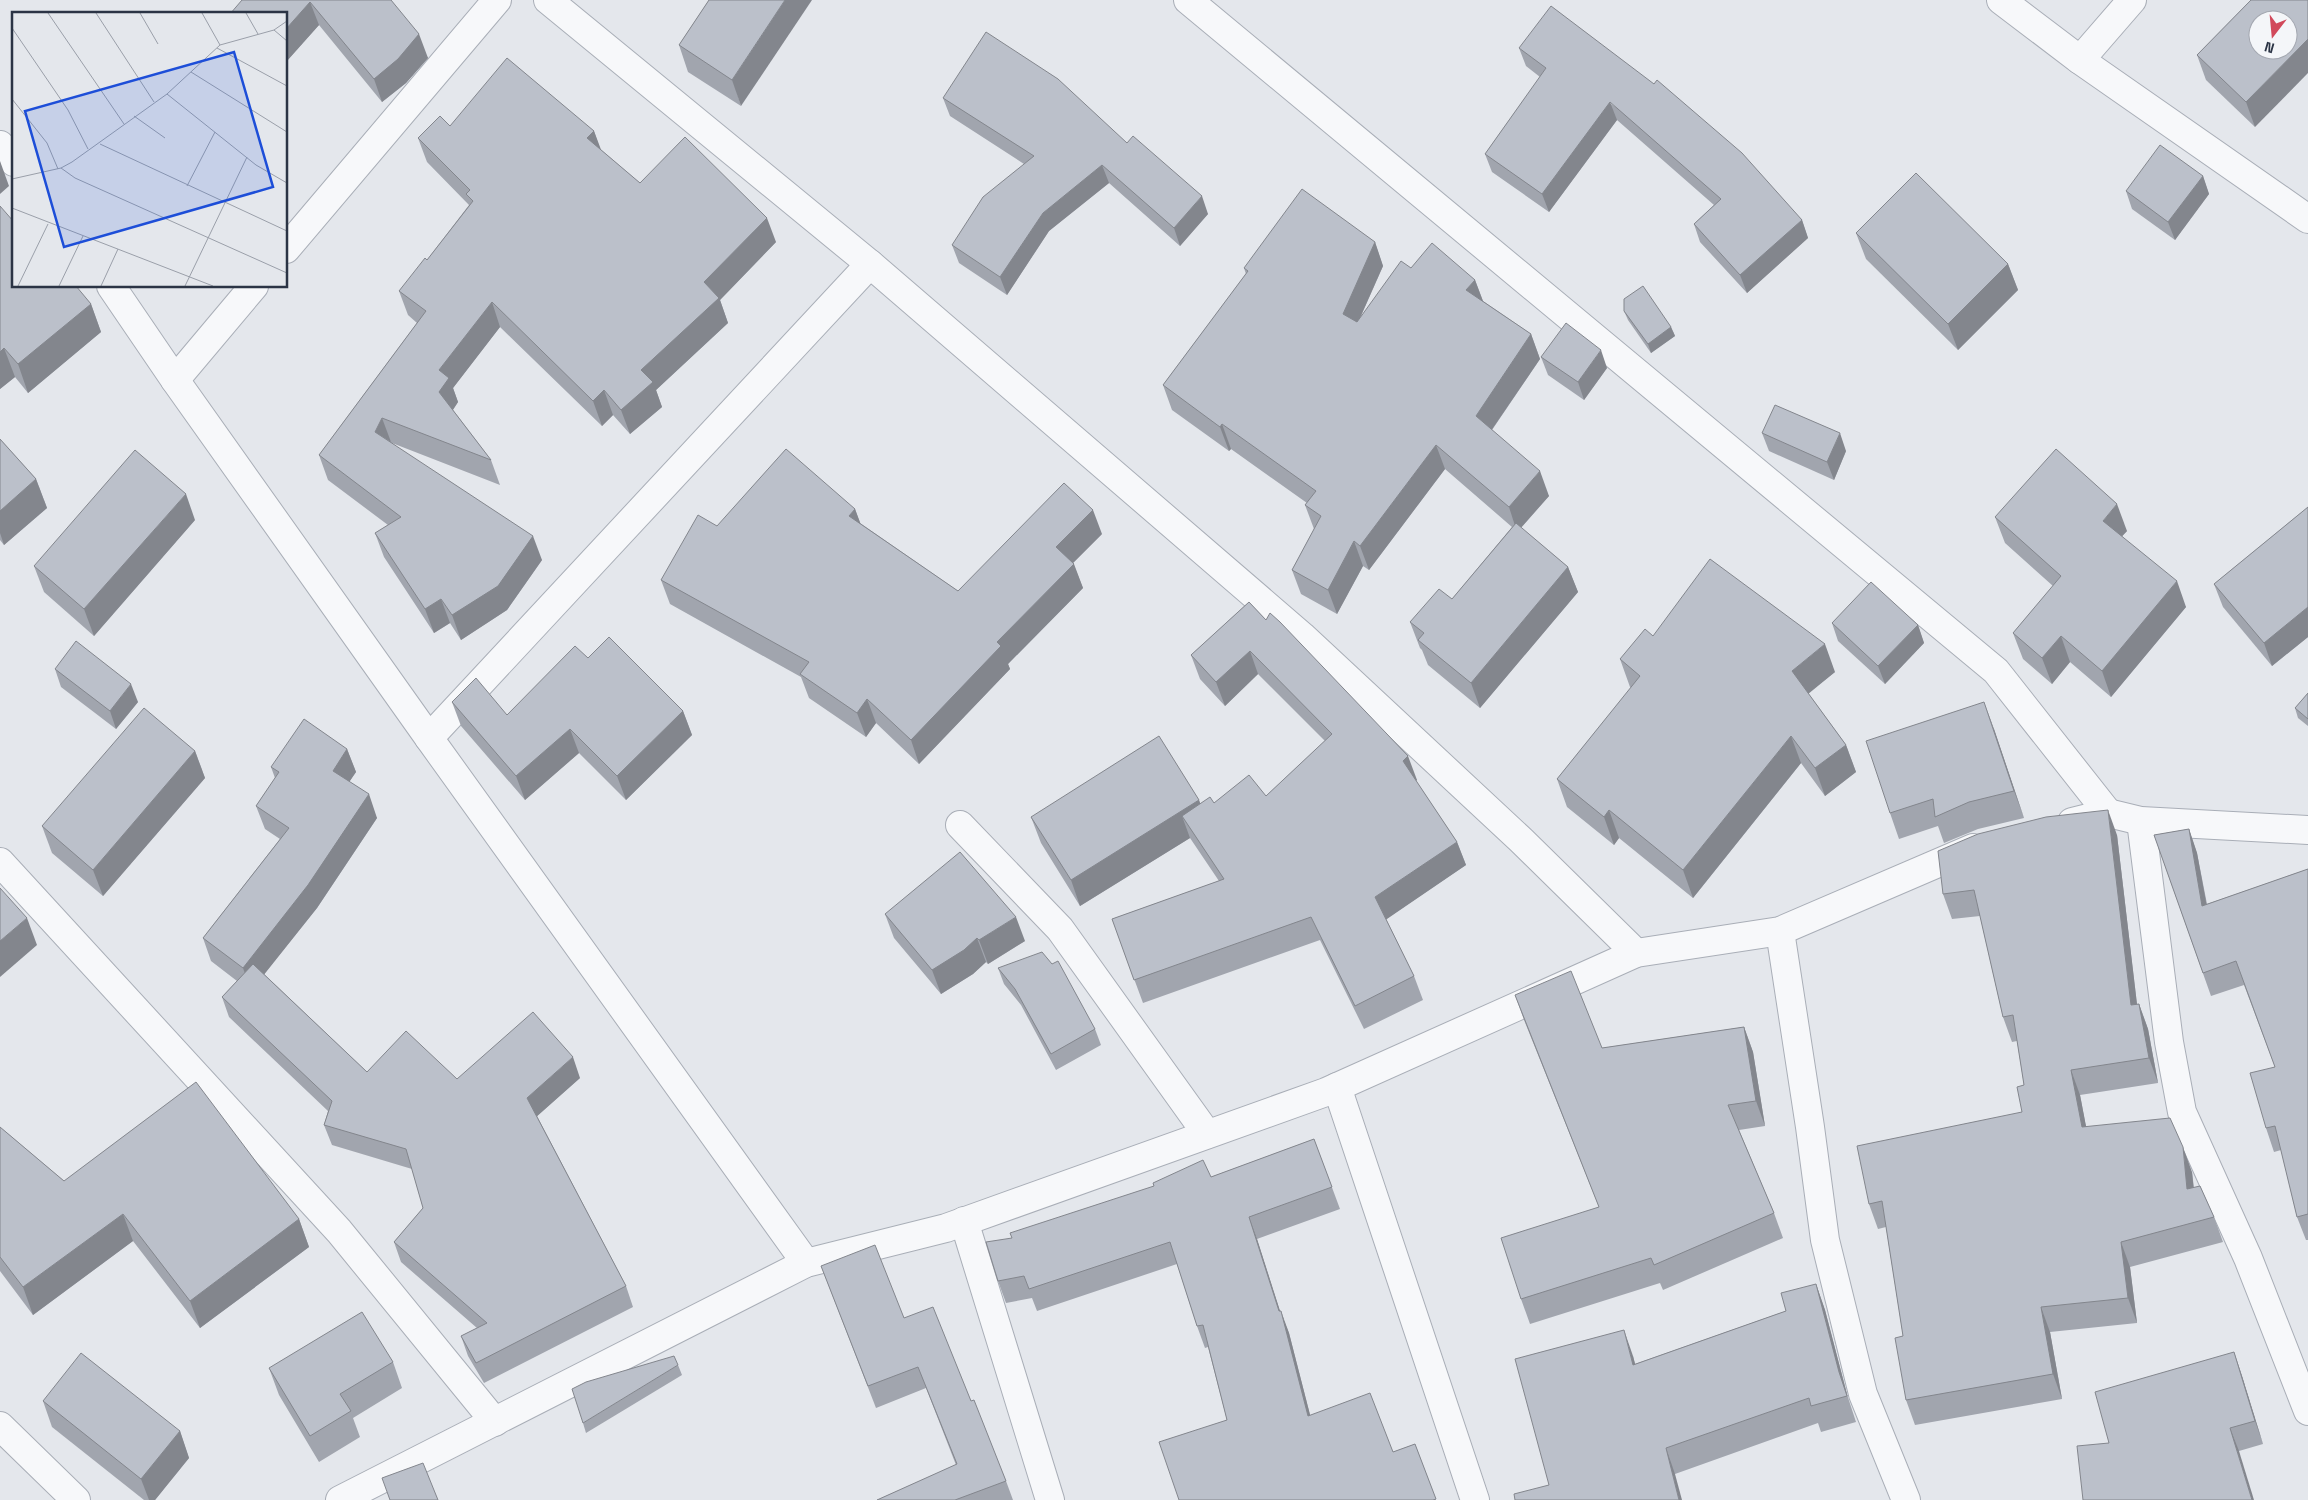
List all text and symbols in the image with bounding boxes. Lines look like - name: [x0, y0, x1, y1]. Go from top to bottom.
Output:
- north arrow: [2248, 10, 2298, 60]
- inset map: [12, 12, 288, 288]
- text: N: [2262, 38, 2276, 57]

